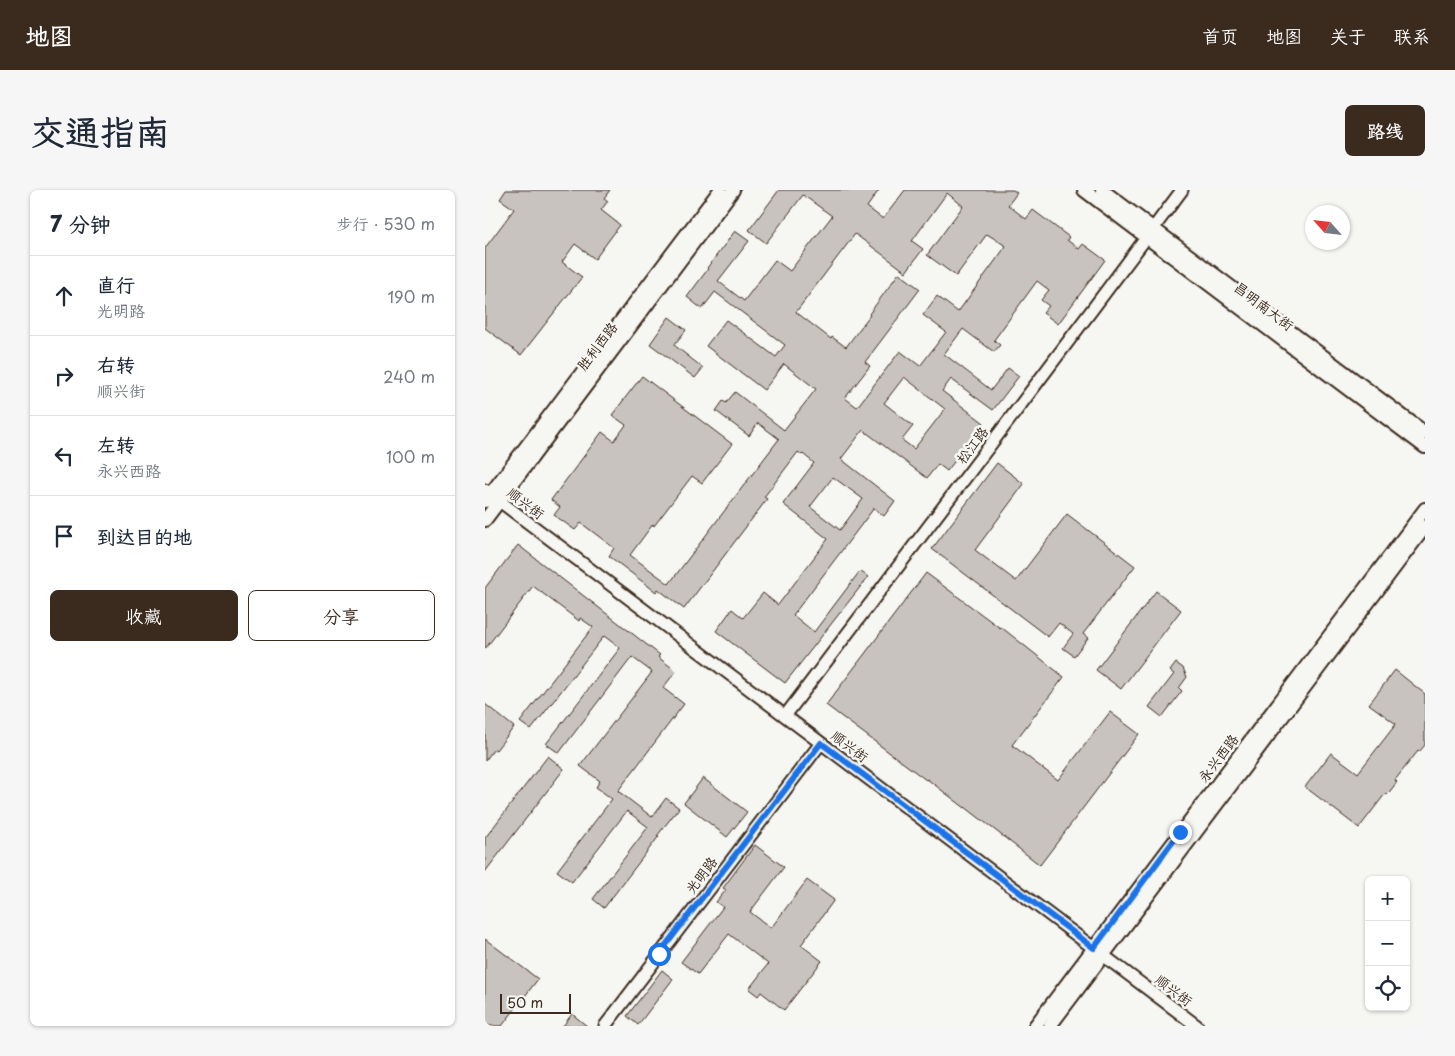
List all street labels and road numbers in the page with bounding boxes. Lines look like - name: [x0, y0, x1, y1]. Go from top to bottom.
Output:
- street label: 昌明南大街: [1230, 277, 1298, 335]
- street label: 胜利西路: [572, 317, 622, 375]
- street label: 松江路: [951, 422, 993, 468]
- street label: 顺兴街: [503, 482, 549, 524]
- street label: 顺兴街: [827, 725, 873, 767]
- street label: 永兴西路: [1193, 729, 1243, 787]
- street label: 光明路: [680, 852, 722, 898]
- street label: 顺兴街: [1151, 969, 1197, 1011]

